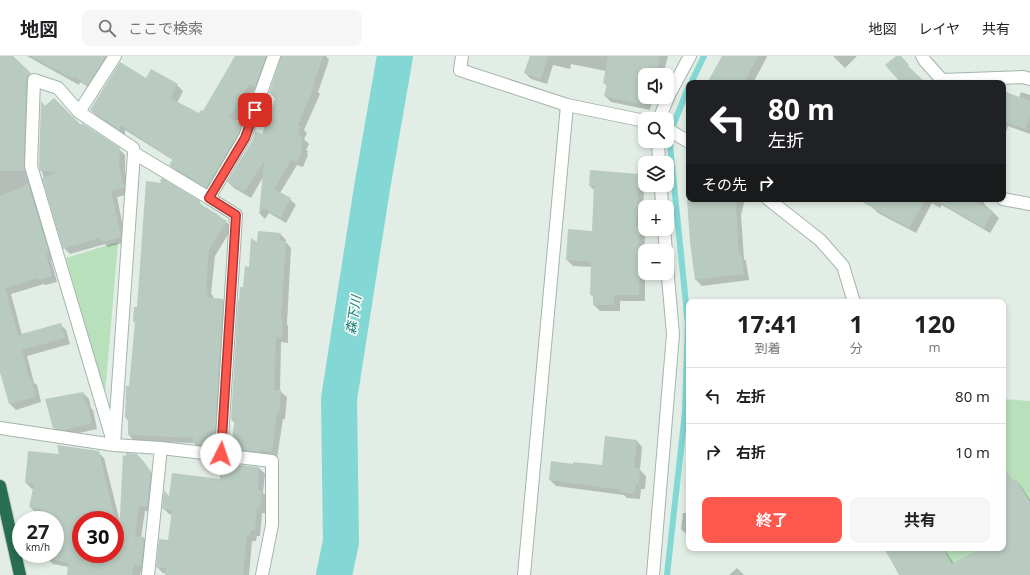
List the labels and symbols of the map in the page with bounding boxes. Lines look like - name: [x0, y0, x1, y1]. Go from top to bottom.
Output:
- pin: [238, 93, 272, 127]
- water label: 森下川: [341, 292, 365, 336]
- position arrow: [200, 433, 242, 475]
- speed limit sign: 30: [72, 511, 124, 563]

